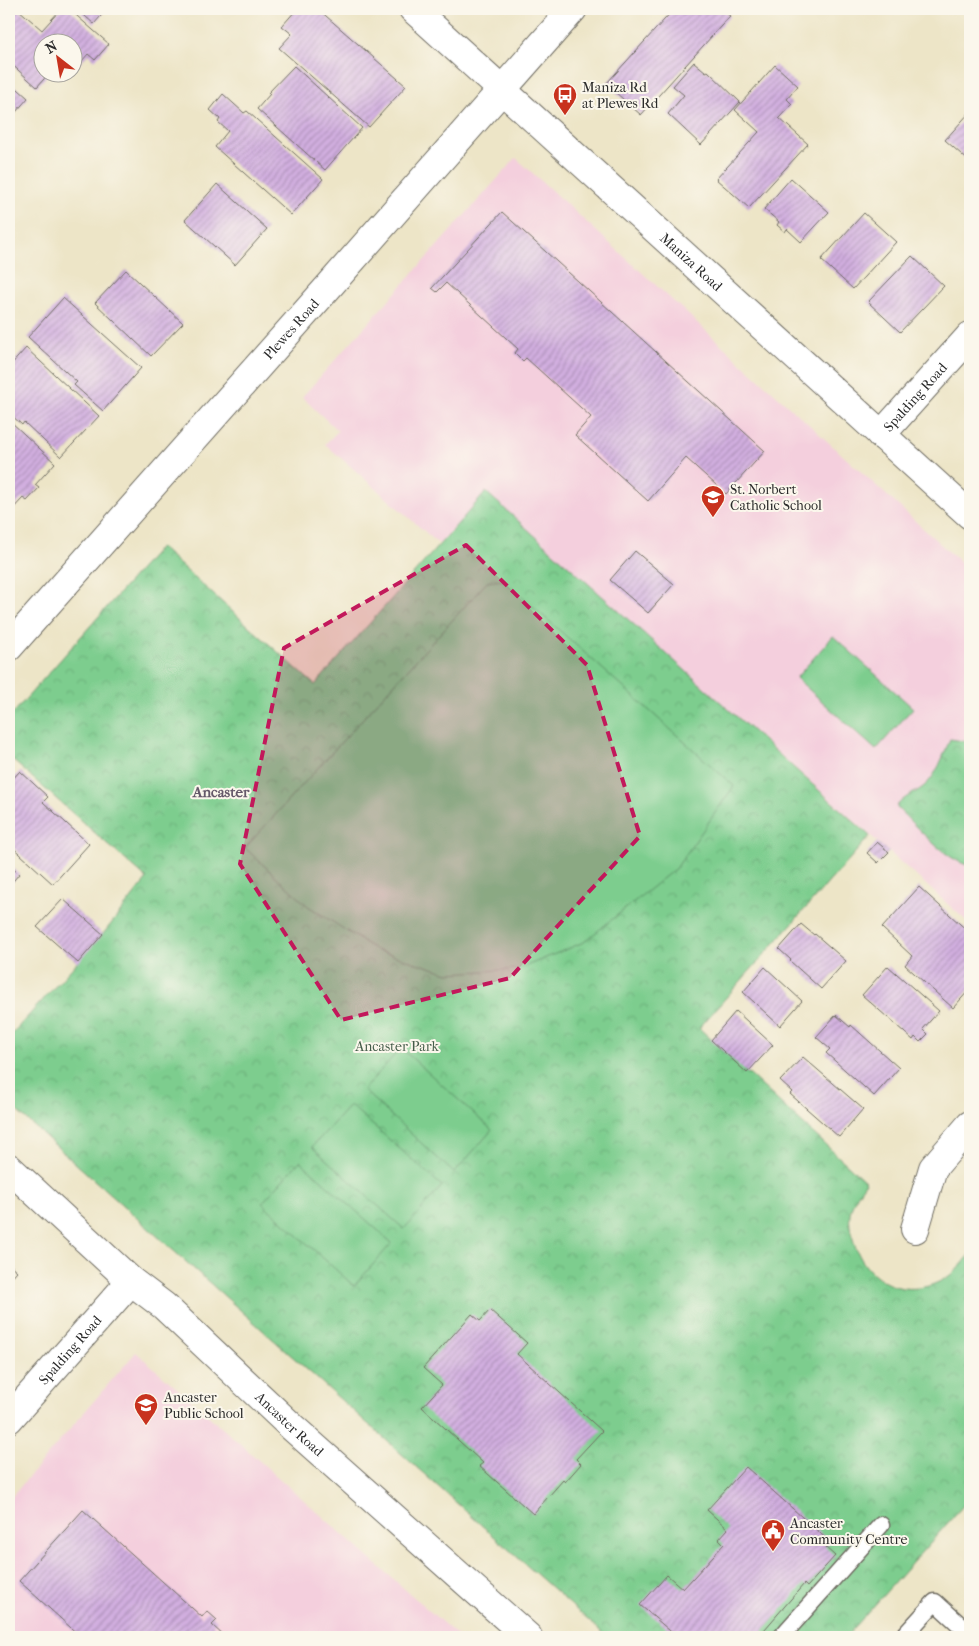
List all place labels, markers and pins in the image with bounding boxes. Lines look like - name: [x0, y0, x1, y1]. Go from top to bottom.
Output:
- place label: Maniza Rd at Plewes Rd: [582, 79, 659, 112]
- bus stop icon: Maniza Rd at Plewes Rd: [552, 82, 578, 116]
- place label: St. Norbert Catholic School: [730, 481, 822, 514]
- school or university icon: St. Norbert Catholic School: [700, 484, 726, 518]
- place label: Ancaster Public School: [163, 1389, 244, 1422]
- school or university icon: Ancaster Public School: [133, 1392, 159, 1426]
- place label: Ancaster Community Centre: [789, 1515, 907, 1548]
- public building icon: Ancaster Community Centre: [760, 1518, 786, 1552]

